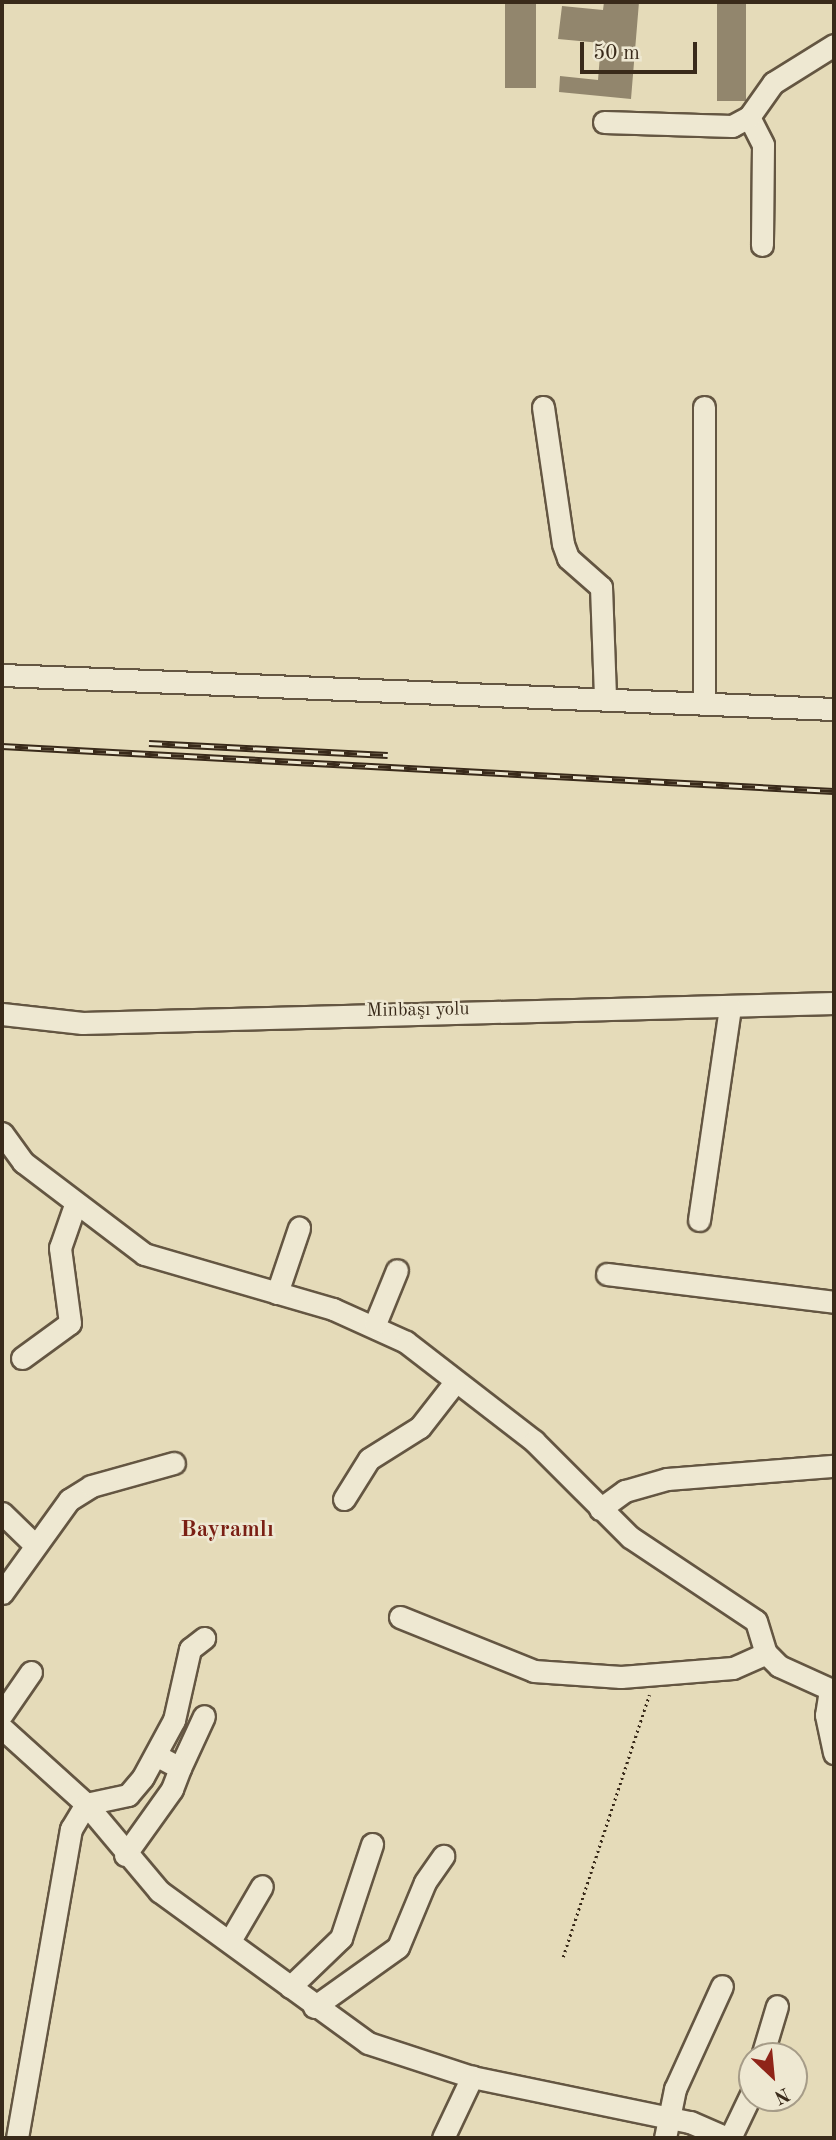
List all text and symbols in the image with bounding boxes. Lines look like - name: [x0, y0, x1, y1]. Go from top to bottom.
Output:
- scale bar: [584, 28, 701, 72]
- text: 50 m: [593, 43, 640, 64]
- street label: Minbaşı yolu: [366, 999, 470, 1023]
- district label: Bayramlı: [180, 1516, 274, 1544]
- north arrow: [738, 2042, 808, 2112]
- text: N: [771, 2083, 792, 2106]

